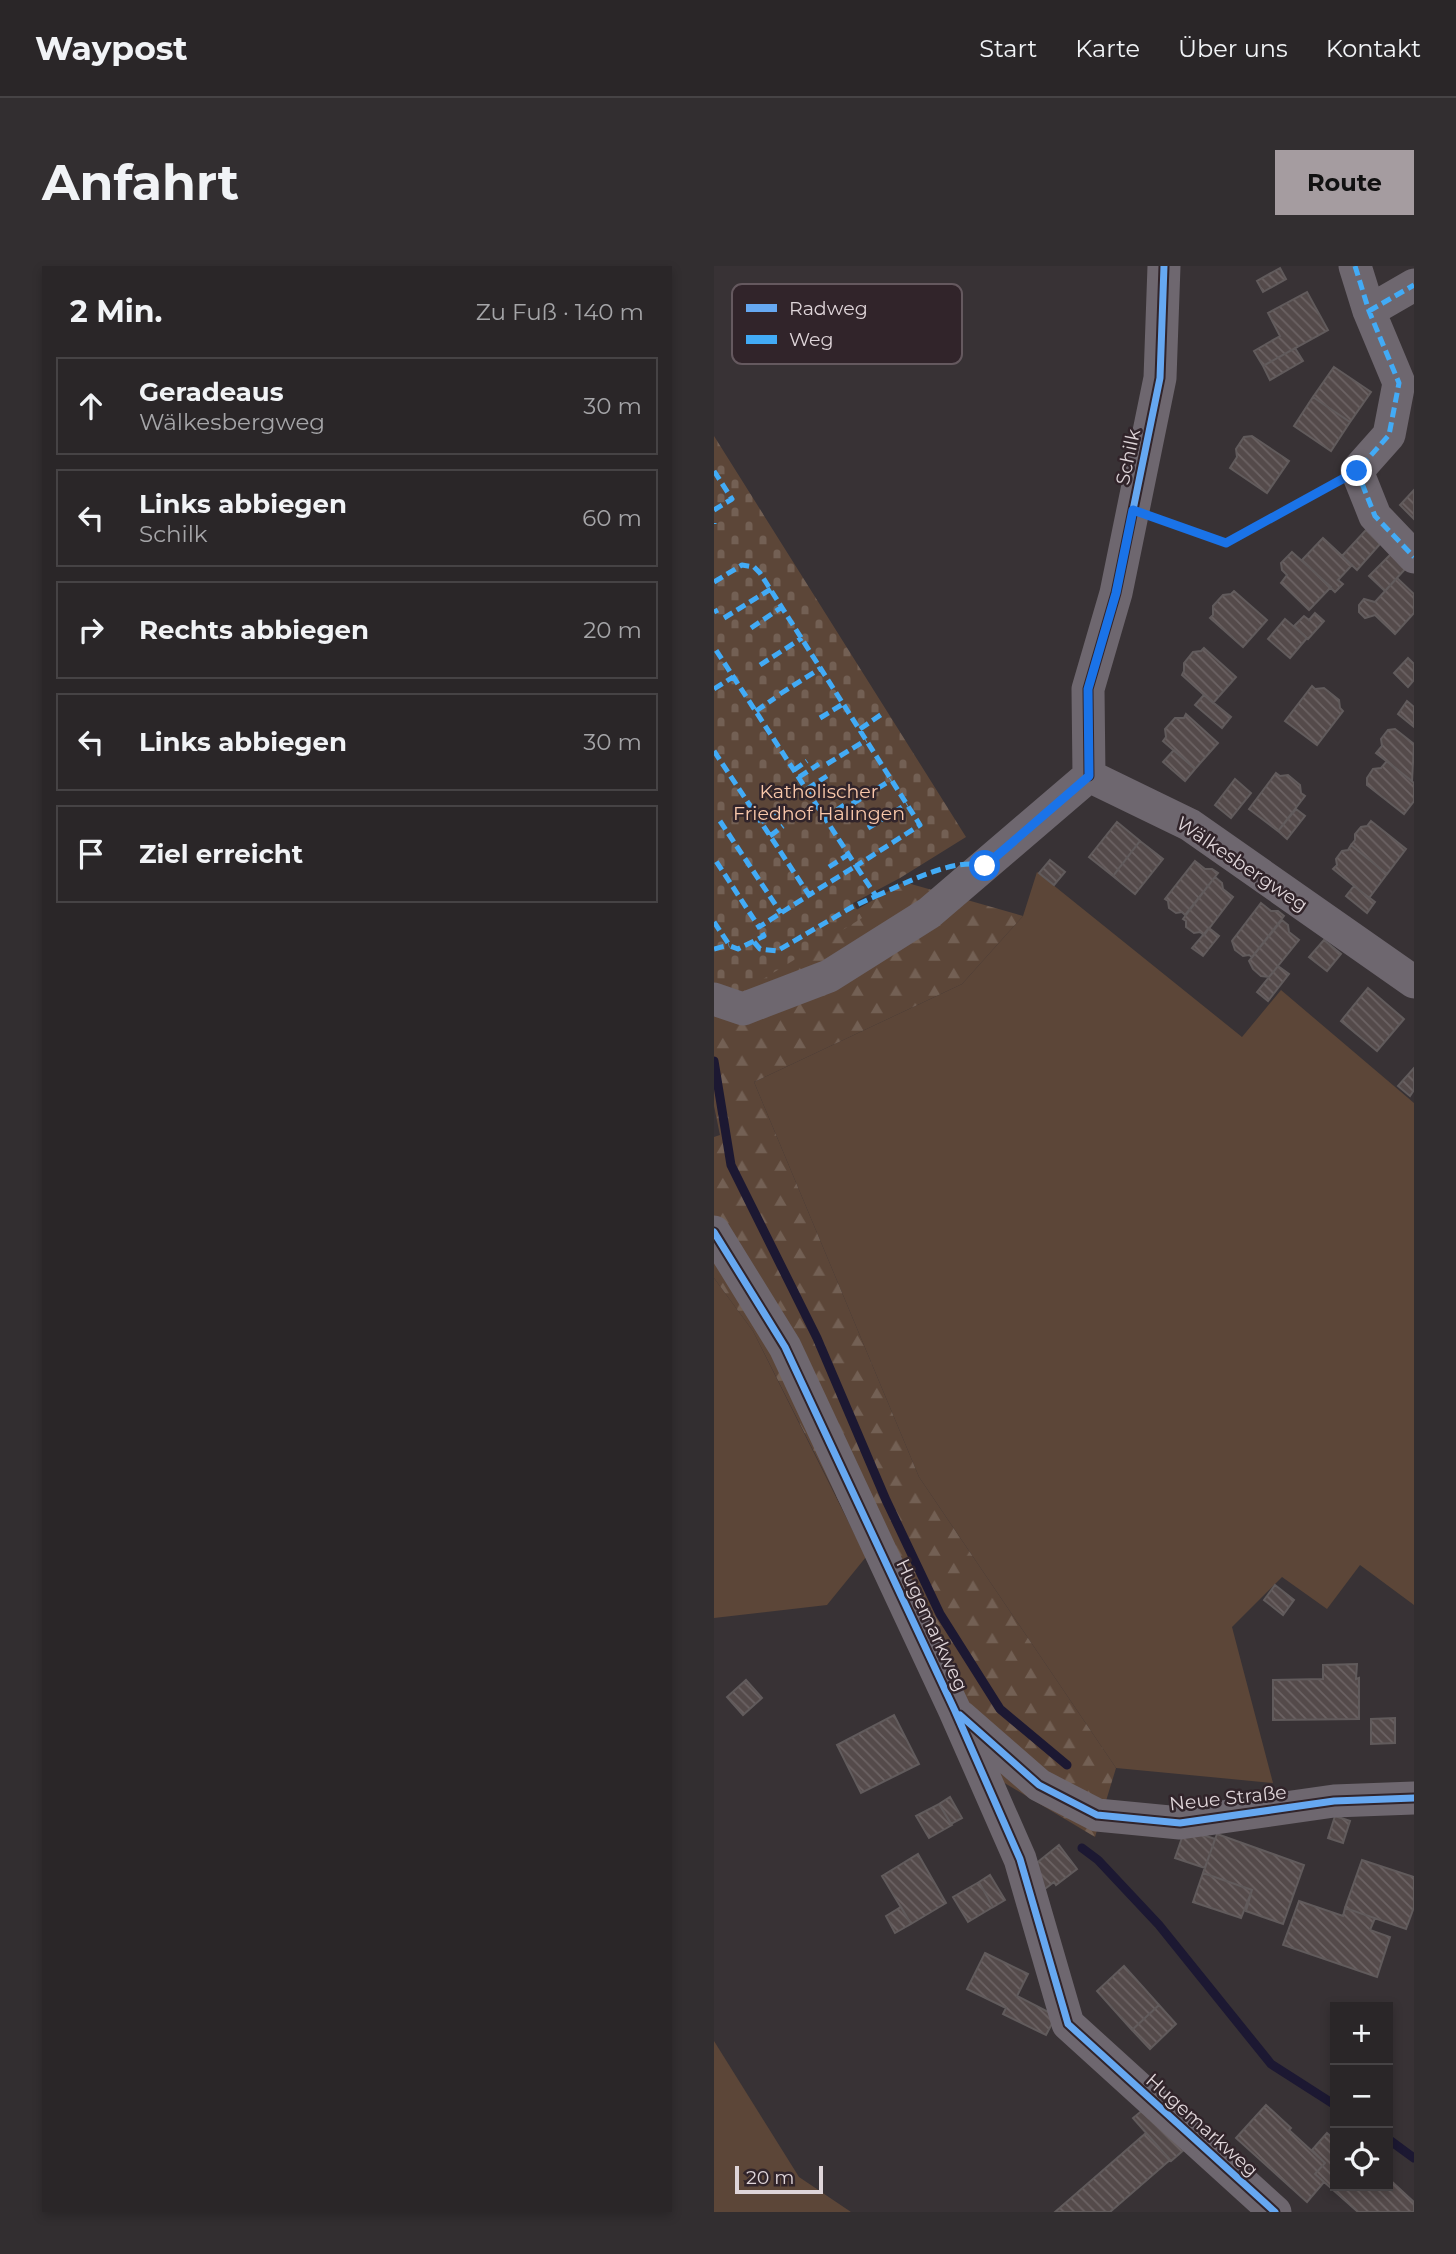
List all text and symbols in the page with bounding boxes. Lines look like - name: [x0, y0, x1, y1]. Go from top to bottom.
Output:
- text: Waypost: [35, 28, 188, 68]
- text: Start: [979, 34, 1037, 63]
- text: Karte: [1075, 34, 1140, 63]
- text: Über uns: [1178, 34, 1288, 63]
- text: Kontakt: [1326, 34, 1421, 63]
- button: Route: [1275, 150, 1414, 215]
- text: Anfahrt: [42, 153, 239, 212]
- legend: [732, 284, 962, 364]
- text: 2 Min.: [70, 293, 162, 330]
- text: Radweg: [789, 297, 868, 320]
- text: Zu Fuß · 140 m: [476, 298, 644, 326]
- text: Weg: [789, 328, 834, 351]
- text: Geradeaus: [139, 376, 284, 408]
- icon: ahead: [72, 387, 110, 425]
- text: 30 m: [583, 392, 642, 420]
- text: Wälkesbergweg: [139, 408, 325, 436]
- street label: Schilk: [1111, 426, 1145, 487]
- route end: [1341, 455, 1372, 486]
- text: Links abbiegen: [139, 488, 347, 520]
- icon: left: [72, 499, 110, 537]
- text: 60 m: [582, 504, 642, 532]
- text: Schilk: [139, 520, 208, 548]
- icon: right: [72, 611, 110, 649]
- text: Rechts abbiegen: [139, 614, 369, 646]
- text: 20 m: [583, 616, 642, 644]
- icon: left: [72, 723, 110, 761]
- text: Links abbiegen: [139, 726, 347, 758]
- text: 30 m: [583, 728, 642, 756]
- park label: Katholischer Friedhof Halingen: [733, 780, 905, 825]
- street label: Wälkesbergweg: [1172, 811, 1312, 917]
- icon: arrive: [72, 835, 110, 873]
- text: Ziel erreicht: [139, 838, 303, 870]
- route start: [969, 850, 1000, 881]
- street label: Hugemarkweg: [891, 1555, 973, 1695]
- street label: Neue Straße: [1168, 1780, 1288, 1816]
- map controls: [1330, 2002, 1393, 2191]
- button: +: [1330, 2002, 1393, 2065]
- button: −: [1330, 2065, 1393, 2128]
- street label: Hugemarkweg: [1141, 2069, 1263, 2181]
- button: locate: [1330, 2128, 1393, 2191]
- scale bar: [735, 2163, 822, 2195]
- text: 20 m: [746, 2166, 794, 2189]

